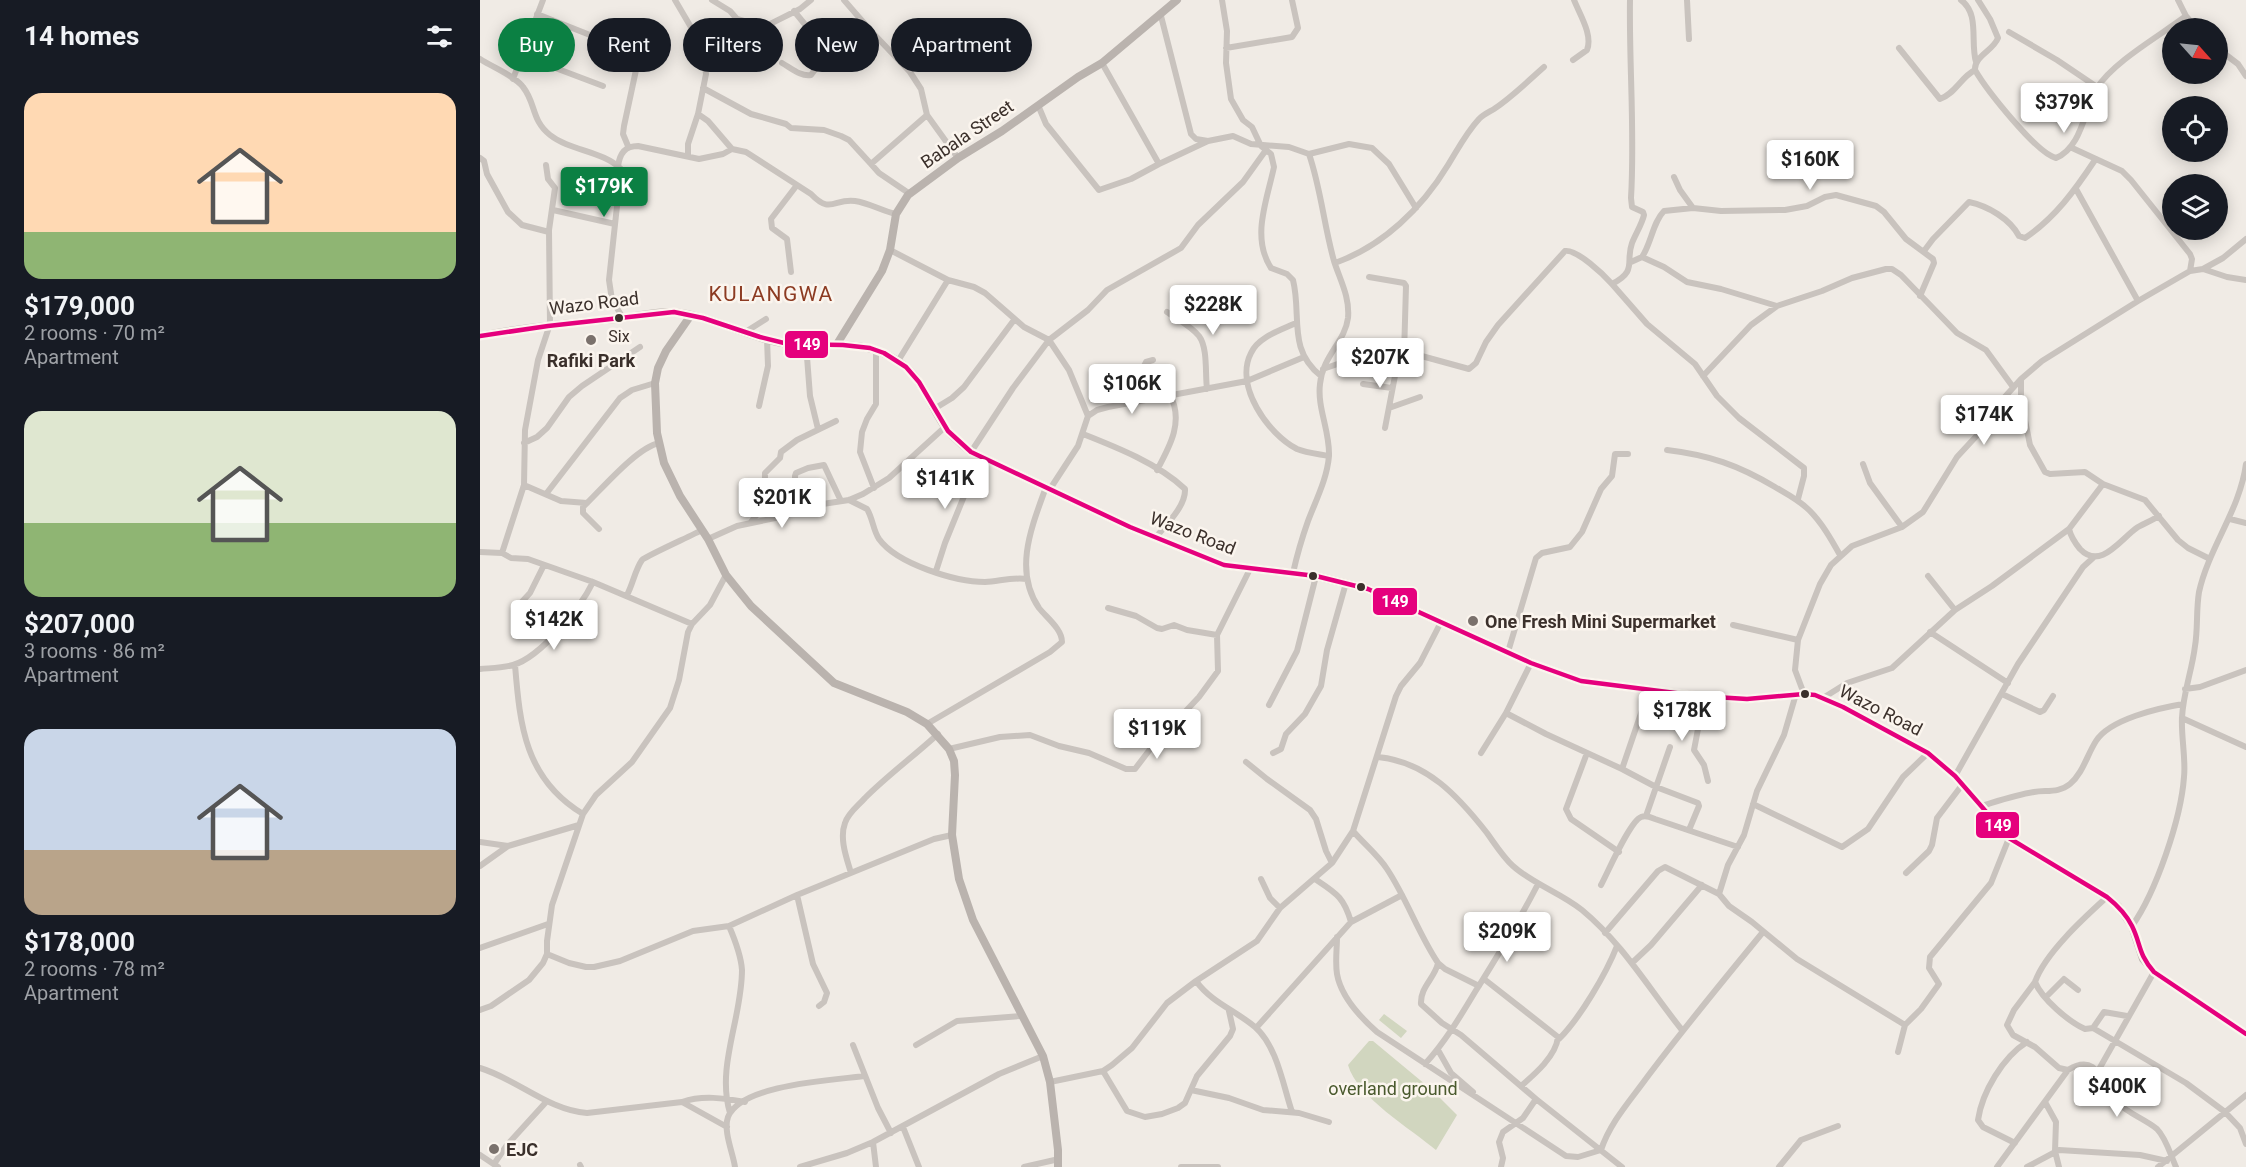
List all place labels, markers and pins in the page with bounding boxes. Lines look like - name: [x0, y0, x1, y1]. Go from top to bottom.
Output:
- pin: $379K: [2022, 83, 2106, 134]
- pin: $160K: [1768, 140, 1852, 191]
- pin: $179K: [562, 167, 646, 218]
- pin: $228K: [1171, 285, 1255, 336]
- marker: Six: [613, 312, 625, 324]
- place label: Six: [608, 327, 630, 346]
- marker: Rafiki Park: [584, 333, 598, 347]
- pin: $207K: [1338, 338, 1422, 389]
- place label: Rafiki Park: [547, 350, 636, 371]
- pin: $106K: [1090, 364, 1174, 415]
- pin: $174K: [1942, 395, 2026, 446]
- pin: $141K: [903, 459, 987, 510]
- pin: $201K: [740, 478, 824, 529]
- unlabelled marker: [1307, 570, 1319, 582]
- unlabelled marker: [1355, 581, 1367, 593]
- pin: $142K: [512, 600, 596, 651]
- place label: One Fresh Mini Supermarket: [1485, 611, 1716, 632]
- marker: One Fresh Mini Supermarket: [1466, 614, 1480, 628]
- unlabelled marker: [1799, 688, 1811, 700]
- pin: $178K: [1640, 691, 1724, 742]
- pin: $119K: [1115, 709, 1199, 760]
- pin: $209K: [1465, 912, 1549, 963]
- pin: $400K: [2075, 1067, 2159, 1118]
- place label: EJC: [506, 1139, 538, 1160]
- marker: EJC: [487, 1142, 501, 1156]

